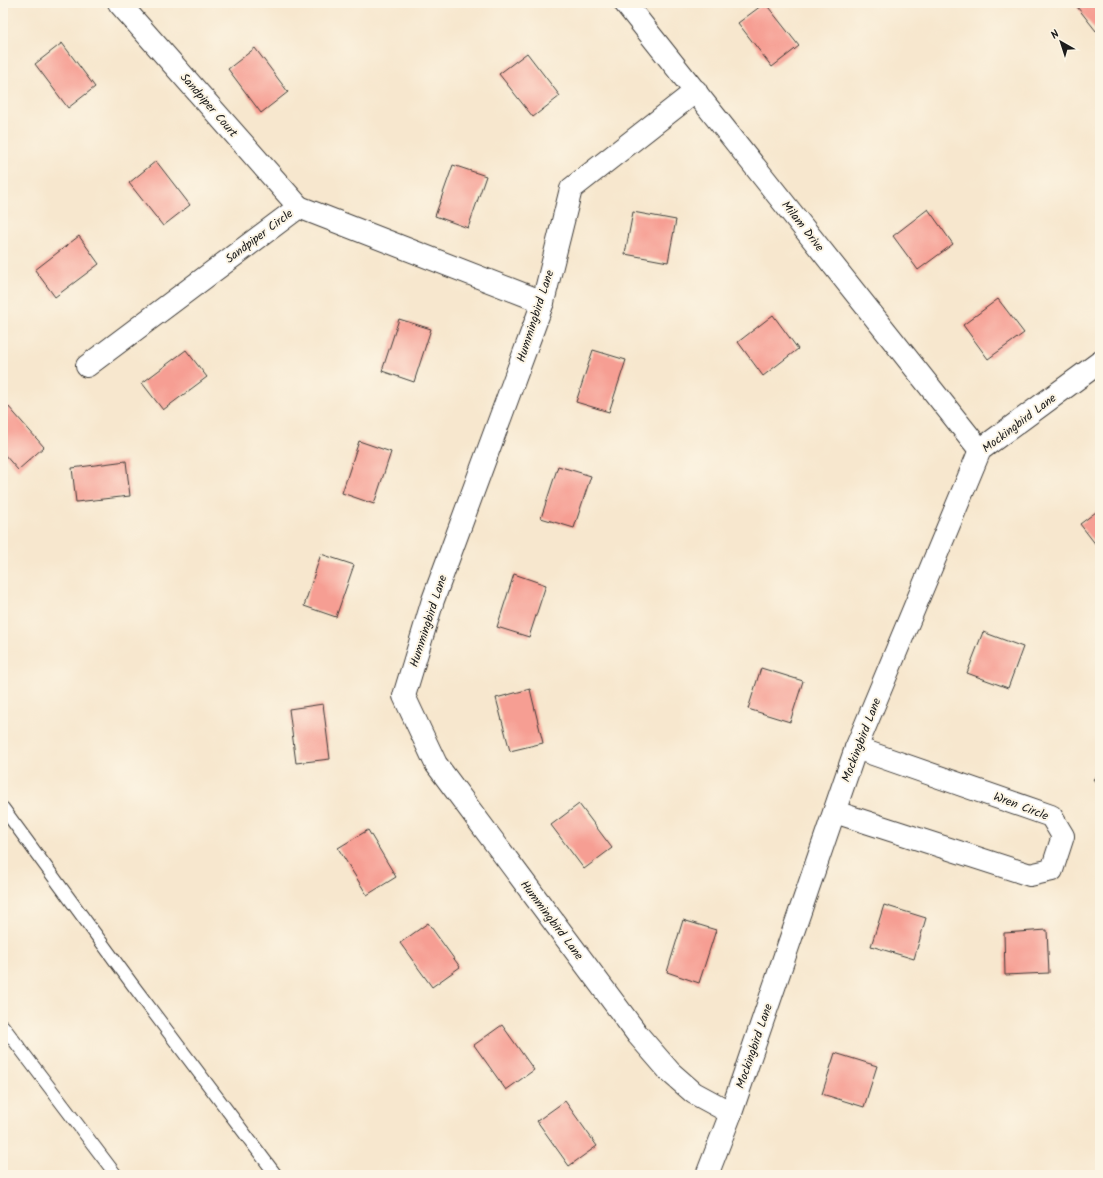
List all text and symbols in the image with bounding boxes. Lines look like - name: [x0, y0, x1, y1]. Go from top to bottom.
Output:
- north arrow: [1041, 22, 1081, 62]
- text: N: [1047, 26, 1064, 44]
- street label: Sandpiper Court: [175, 69, 242, 142]
- street label: Milam Drive: [777, 197, 829, 256]
- street label: Sandpiper Circle: [221, 204, 298, 268]
- street label: Hummingbird Lane: [512, 267, 559, 365]
- street label: Mockingbird Lane: [978, 389, 1061, 458]
- street label: Hummingbird Lane: [405, 572, 452, 670]
- street label: Mockingbird Lane: [837, 695, 886, 785]
- street label: Wren Circle: [990, 787, 1052, 826]
- street label: Hummingbird Lane: [515, 876, 588, 965]
- street label: Mockingbird Lane: [731, 1001, 778, 1091]

